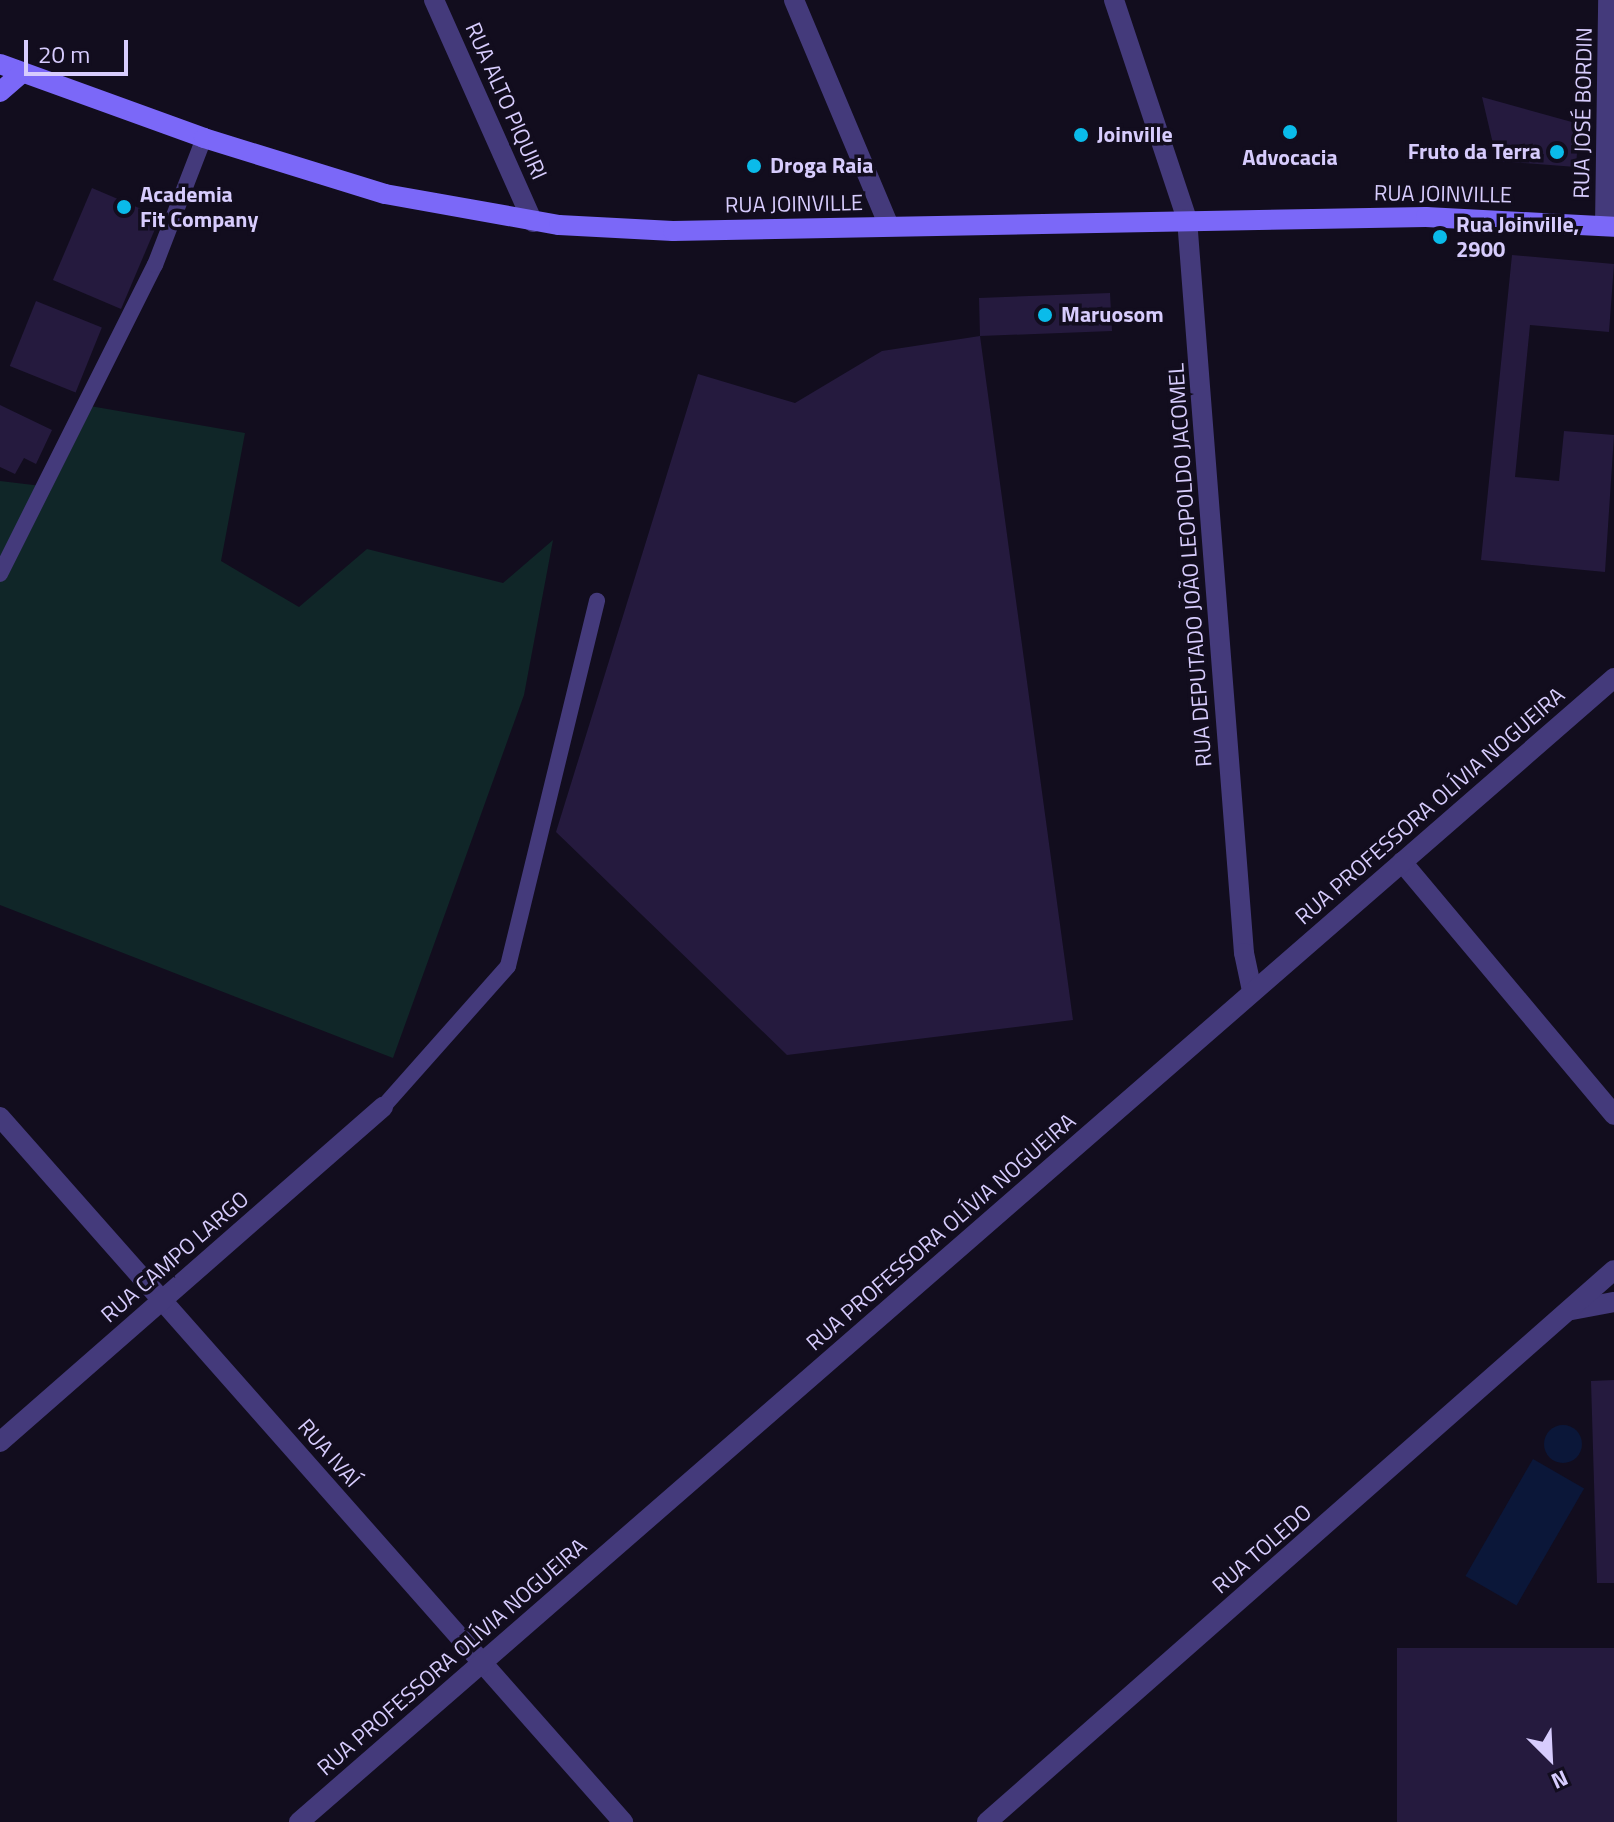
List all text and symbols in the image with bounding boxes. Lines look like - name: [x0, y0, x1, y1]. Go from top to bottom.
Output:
- street label: RUA ALTO PIQUIRI: [460, 18, 552, 184]
- scale bar: [28, 24, 132, 74]
- street label: RUA JOSÉ BORDIN: [1568, 27, 1598, 199]
- text: 20 m: [38, 36, 90, 72]
- place label: Joinville: [1097, 122, 1173, 148]
- marker: Advocacia: [1281, 123, 1299, 141]
- marker: Joinville: [1072, 126, 1090, 144]
- place label: Fruto da Terra: [1408, 139, 1541, 165]
- marker: Fruto da Terra: [1548, 143, 1566, 161]
- place label: Advocacia: [1242, 145, 1338, 171]
- place label: Droga Raia: [770, 153, 873, 179]
- marker: Droga Raia: [745, 157, 763, 175]
- street label: RUA JOINVILLE: [1374, 180, 1512, 208]
- place label: Academia Fit Company: [140, 181, 258, 232]
- street label: RUA JOINVILLE: [725, 190, 863, 218]
- marker: Academia Fit Company: [115, 198, 133, 216]
- place label: Rua Joinville, 2900: [1456, 211, 1579, 262]
- marker: Rua Joinville, 2900: [1431, 228, 1449, 246]
- place label: Maruosom: [1061, 302, 1164, 328]
- marker: Maruosom: [1036, 306, 1054, 324]
- street label: RUA DEPUTADO JOÃO LEOPOLDO JACOMEL: [1163, 362, 1217, 768]
- street label: RUA PROFESSORA OLÍVIA NOGUEIRA: [1290, 682, 1570, 930]
- street label: RUA PROFESSORA OLÍVIA NOGUEIRA: [801, 1108, 1081, 1356]
- street label: RUA CAMPO LARGO: [96, 1186, 254, 1328]
- street label: RUA IVAÍ: [292, 1414, 366, 1492]
- street label: RUA TOLEDO: [1207, 1499, 1317, 1599]
- street label: RUA PROFESSORA OLÍVIA NOGUEIRA: [312, 1533, 592, 1781]
- north arrow: [1510, 1718, 1590, 1798]
- text: N: [1546, 1761, 1574, 1799]

